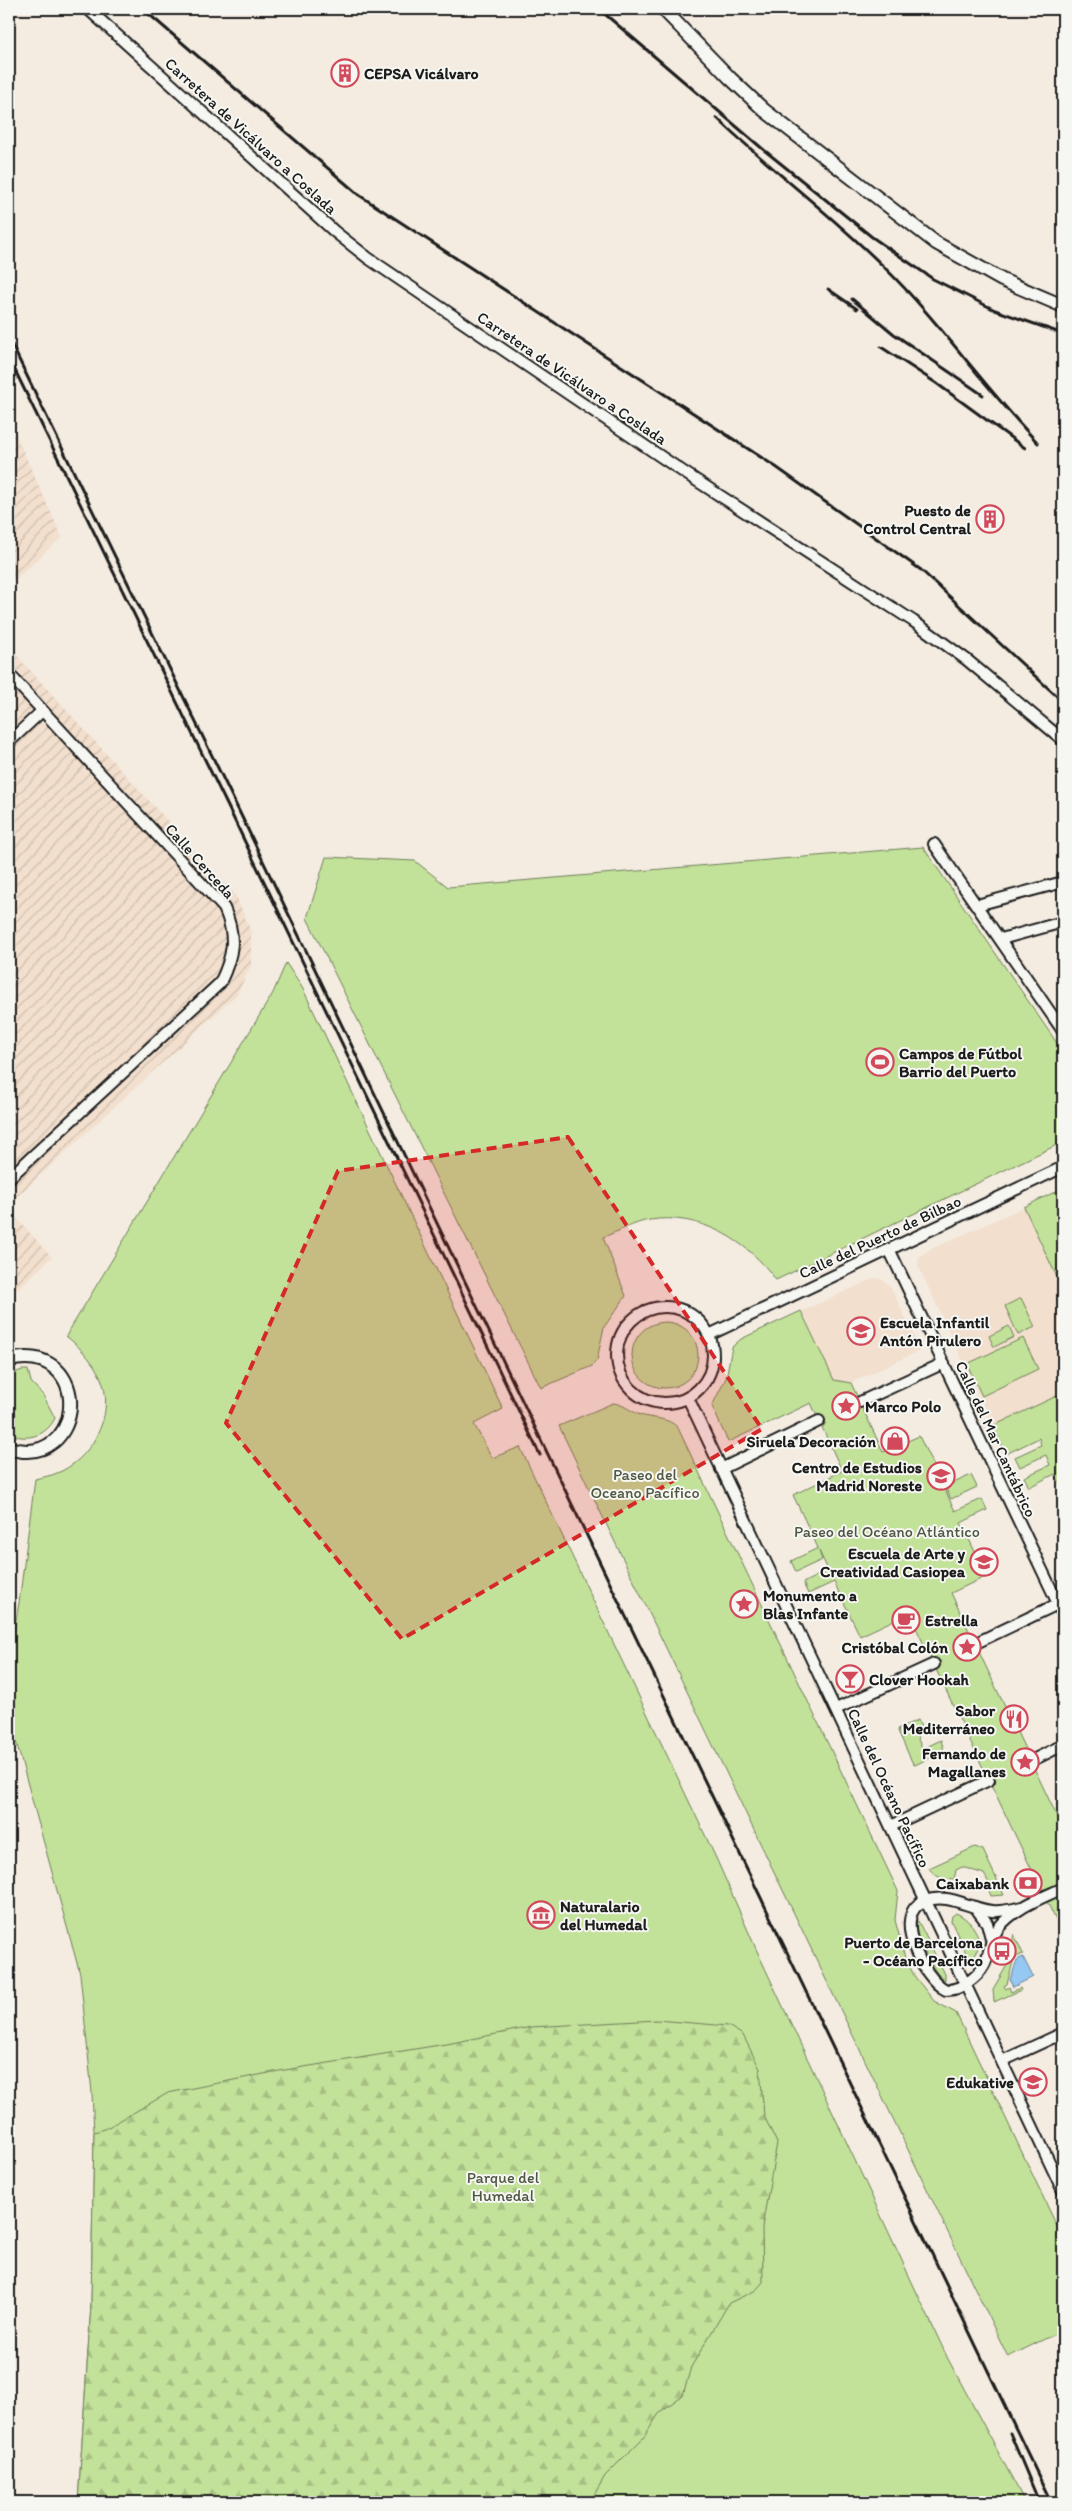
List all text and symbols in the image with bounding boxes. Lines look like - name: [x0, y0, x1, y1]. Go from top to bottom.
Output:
- street label: Carretera de Vicálvaro a Coslada: [161, 54, 341, 219]
- building icon: CEPSA Vicálvaro: [330, 58, 360, 88]
- place label: CEPSA Vicálvaro: [364, 64, 479, 83]
- street label: Carretera de Vicálvaro a Coslada: [473, 307, 671, 449]
- place label: Puesto de Control Central: [863, 501, 971, 538]
- building icon: Puesto de Control Central: [975, 504, 1005, 534]
- street label: Calle Cerceda: [161, 819, 239, 903]
- place label: Campos de Fútbol Barrio del Puerto: [899, 1044, 1022, 1081]
- sports icon: Campos de Fútbol Barrio del Puerto: [865, 1047, 895, 1077]
- street label: Calle del Puerto de Bilbao: [796, 1191, 964, 1283]
- place label: Escuela Infantil Antón Pirulero: [879, 1313, 990, 1350]
- school or university icon: Escuela Infantil Antón Pirulero: [846, 1316, 876, 1346]
- street label: Calle del Mar Cantábrico: [951, 1358, 1041, 1520]
- place icon: Marco Polo: [831, 1391, 861, 1421]
- place label: Marco Polo: [865, 1397, 941, 1416]
- shop icon: Siruela Decoración: [880, 1426, 910, 1456]
- place label: Siruela Decoración: [746, 1432, 877, 1451]
- place label: Centro de Estudios Madrid Noreste: [792, 1458, 922, 1495]
- school or university icon: Centro de Estudios Madrid Noreste: [926, 1461, 956, 1491]
- park label: Paseo del Oceano Pacífico: [590, 1465, 700, 1502]
- park label: Paseo del Océano Atlántico: [794, 1522, 980, 1541]
- place label: Escuela de Arte y Creatividad Casiopea: [820, 1544, 966, 1582]
- school or university icon: Escuela de Arte y Creatividad Casiopea: [969, 1547, 999, 1577]
- place label: Monumento a Blas Infante: [763, 1586, 857, 1623]
- place icon: Monumento a Blas Infante: [729, 1589, 759, 1619]
- cafe icon: Estrella: [891, 1605, 921, 1635]
- place label: Estrella: [925, 1611, 978, 1630]
- place icon: Cristóbal Colón: [952, 1632, 982, 1662]
- place label: Cristóbal Colón: [842, 1638, 949, 1657]
- bar icon: Clover Hookah: [835, 1664, 865, 1694]
- place label: Clover Hookah: [869, 1670, 970, 1689]
- place label: Sabor Mediterráneo: [903, 1701, 996, 1738]
- restaurant icon: Sabor Mediterráneo: [999, 1704, 1029, 1734]
- street label: Calle del Océano Pacífico: [844, 1705, 934, 1871]
- place label: Fernando de Magallanes: [922, 1744, 1006, 1782]
- place icon: Fernando de Magallanes: [1010, 1747, 1040, 1777]
- bank icon: Caixabank: [1013, 1868, 1043, 1898]
- place label: Caixabank: [936, 1874, 1010, 1893]
- place label: Naturalario del Humedal: [560, 1897, 648, 1934]
- museum icon: Naturalario del Humedal: [526, 1900, 556, 1930]
- place label: Puerto de Barcelona - Océano Pacífico: [844, 1933, 983, 1970]
- bus stop icon: Puerto de Barcelona - Océano Pacífico: [987, 1936, 1017, 1966]
- school or university icon: Edukative: [1018, 2067, 1048, 2097]
- place label: Edukative: [946, 2073, 1014, 2092]
- park label: Parque del Humedal: [467, 2168, 540, 2205]

